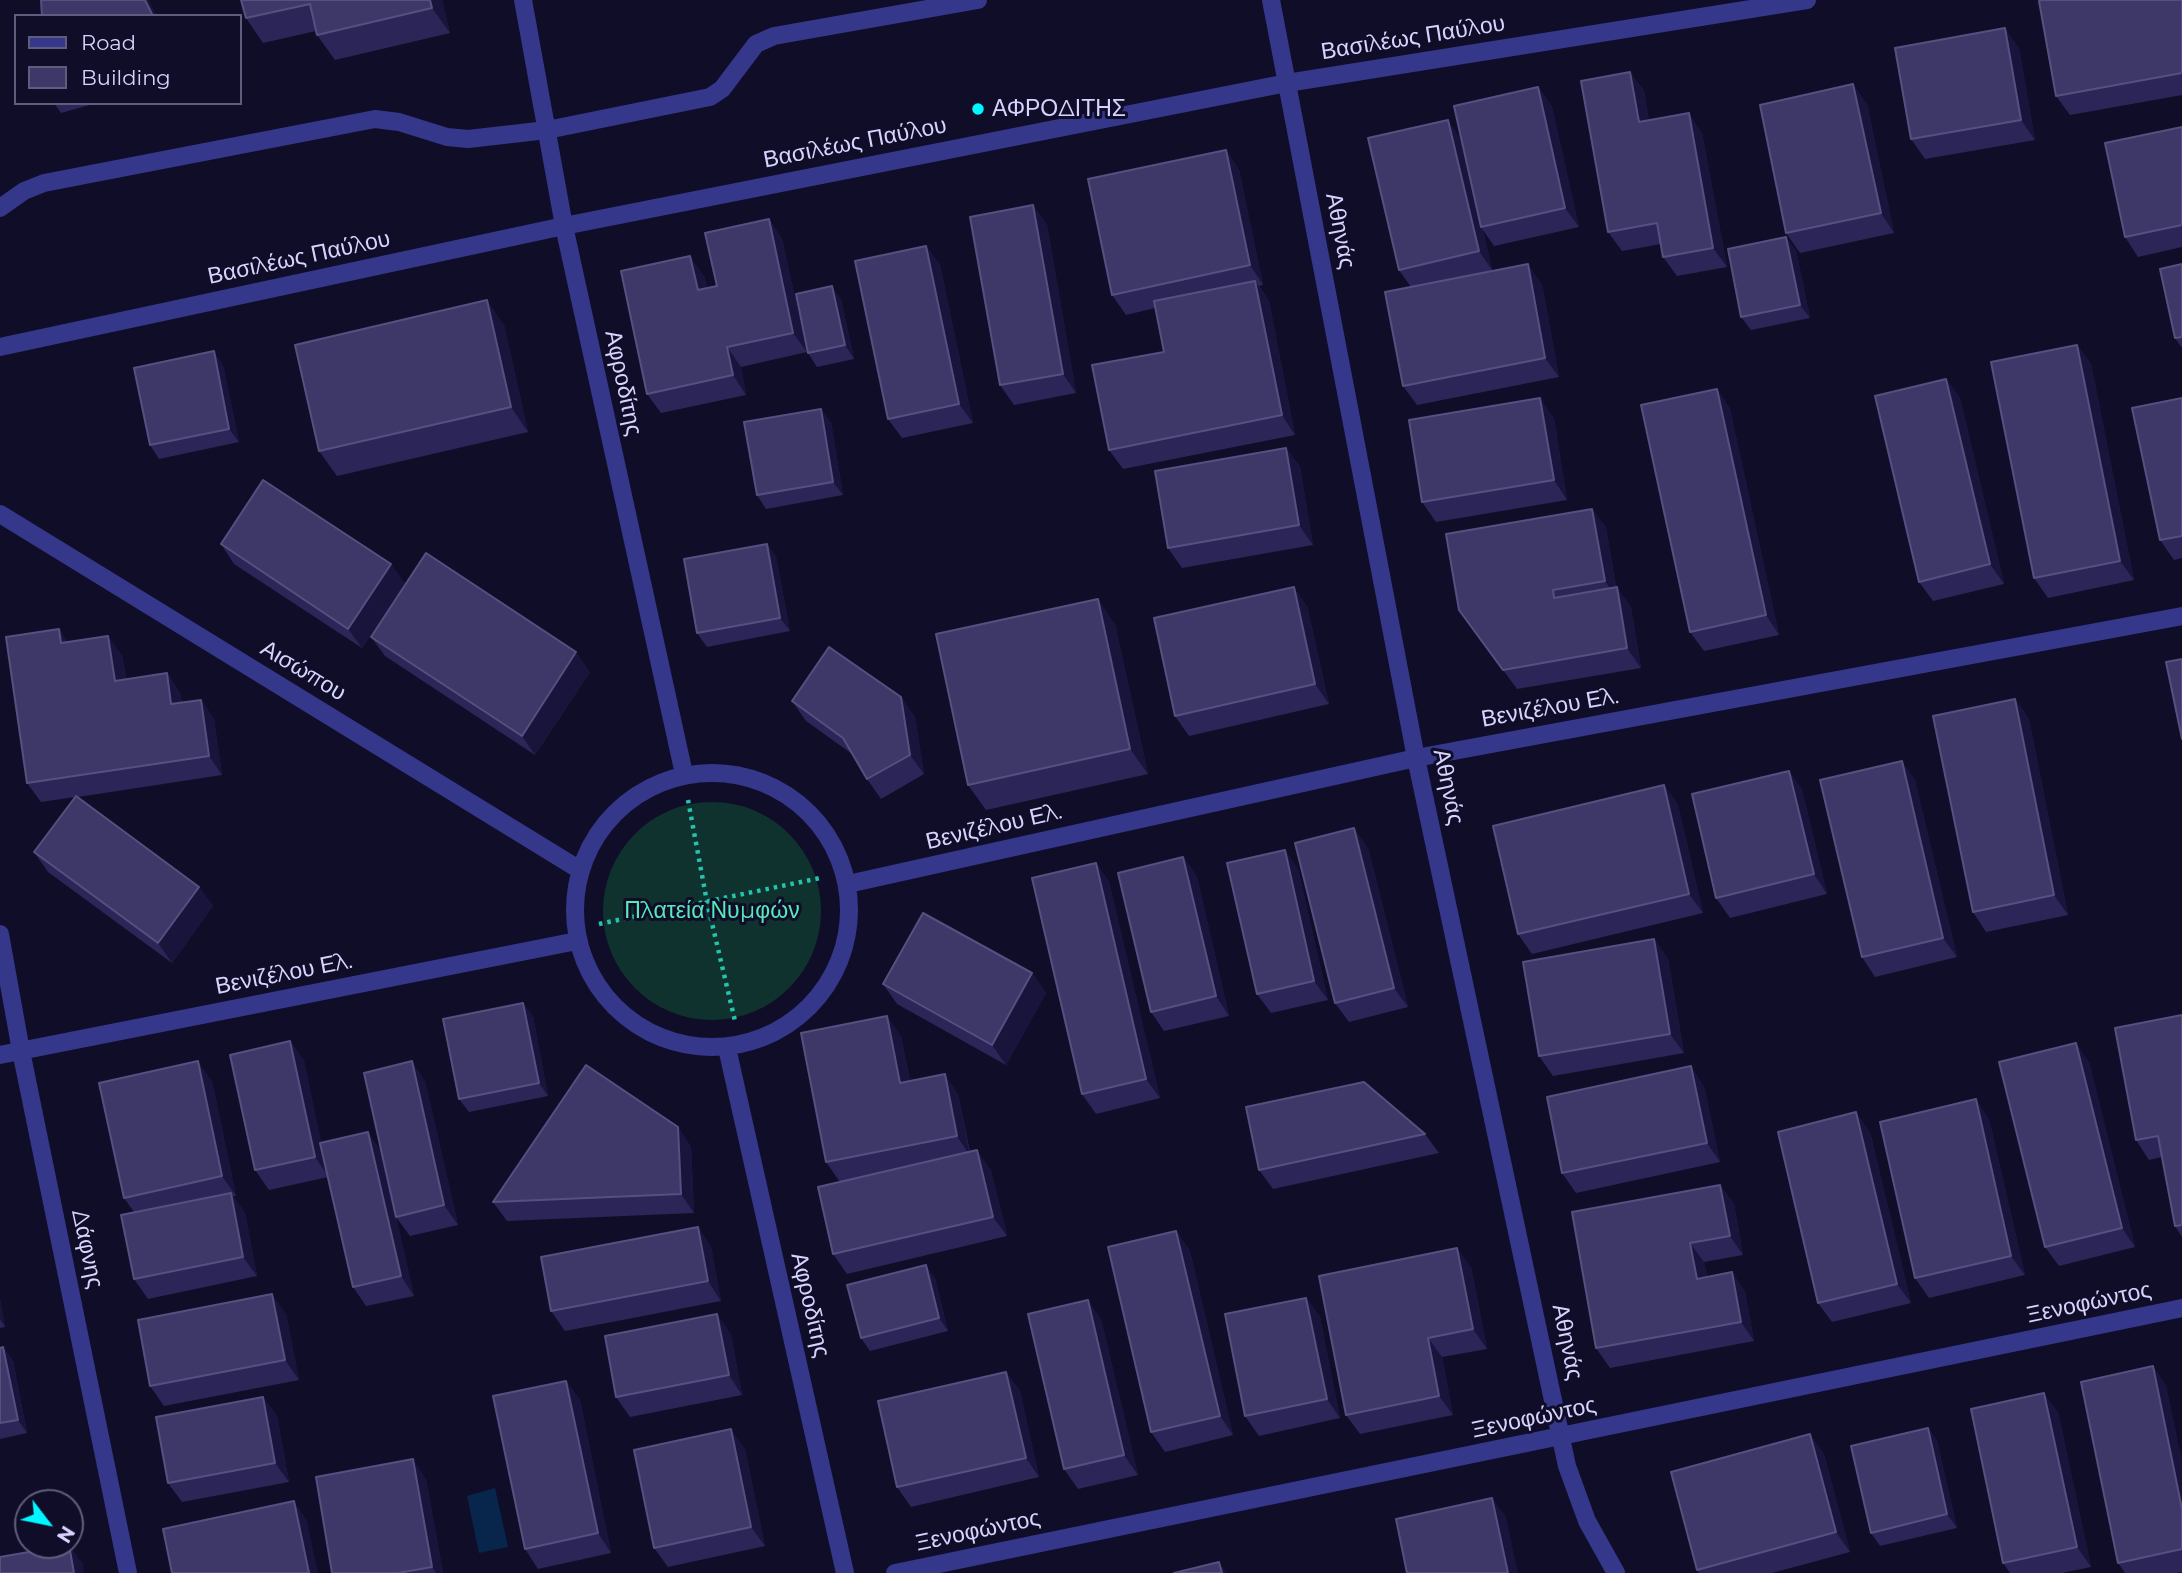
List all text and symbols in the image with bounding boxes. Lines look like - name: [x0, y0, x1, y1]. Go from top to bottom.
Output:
- street label: Βασιλέως Παύλου: [1319, 10, 1507, 66]
- legend: [14, 14, 242, 105]
- text: Road: [81, 30, 136, 55]
- text: Building: [81, 65, 171, 90]
- place label: ΑΦΡΟΔΙΤΗΣ: [992, 95, 1126, 123]
- marker: ΑΦΡΟΔΙΤΗΣ: [970, 101, 986, 117]
- street label: Βασιλέως Παύλου: [761, 112, 949, 174]
- street label: Αθηνάς: [1319, 191, 1361, 271]
- street label: Βασιλέως Παύλου: [205, 225, 393, 291]
- street label: Αφροδίτης: [598, 328, 648, 438]
- street label: Αισώπου: [255, 635, 351, 707]
- street label: Βενιζέλου Ελ.: [1479, 682, 1621, 734]
- street label: Αθηνάς: [1427, 747, 1469, 827]
- street label: Βενιζέλου Ελ.: [923, 798, 1065, 856]
- park label: Πλατεία Νυμφών: [624, 897, 800, 925]
- street label: Βενιζέλου Ελ.: [213, 947, 355, 1001]
- street label: Δάφνης: [65, 1207, 109, 1291]
- street label: Αφροδίτης: [785, 1250, 835, 1360]
- street label: Ξενοφώντος: [2024, 1276, 2154, 1330]
- street label: Αθηνάς: [1546, 1302, 1588, 1382]
- street label: Ξενοφώντος: [1469, 1391, 1599, 1445]
- north arrow: [14, 1489, 84, 1559]
- street label: Ξενοφώντος: [913, 1504, 1043, 1558]
- text: N: [52, 1522, 79, 1547]

